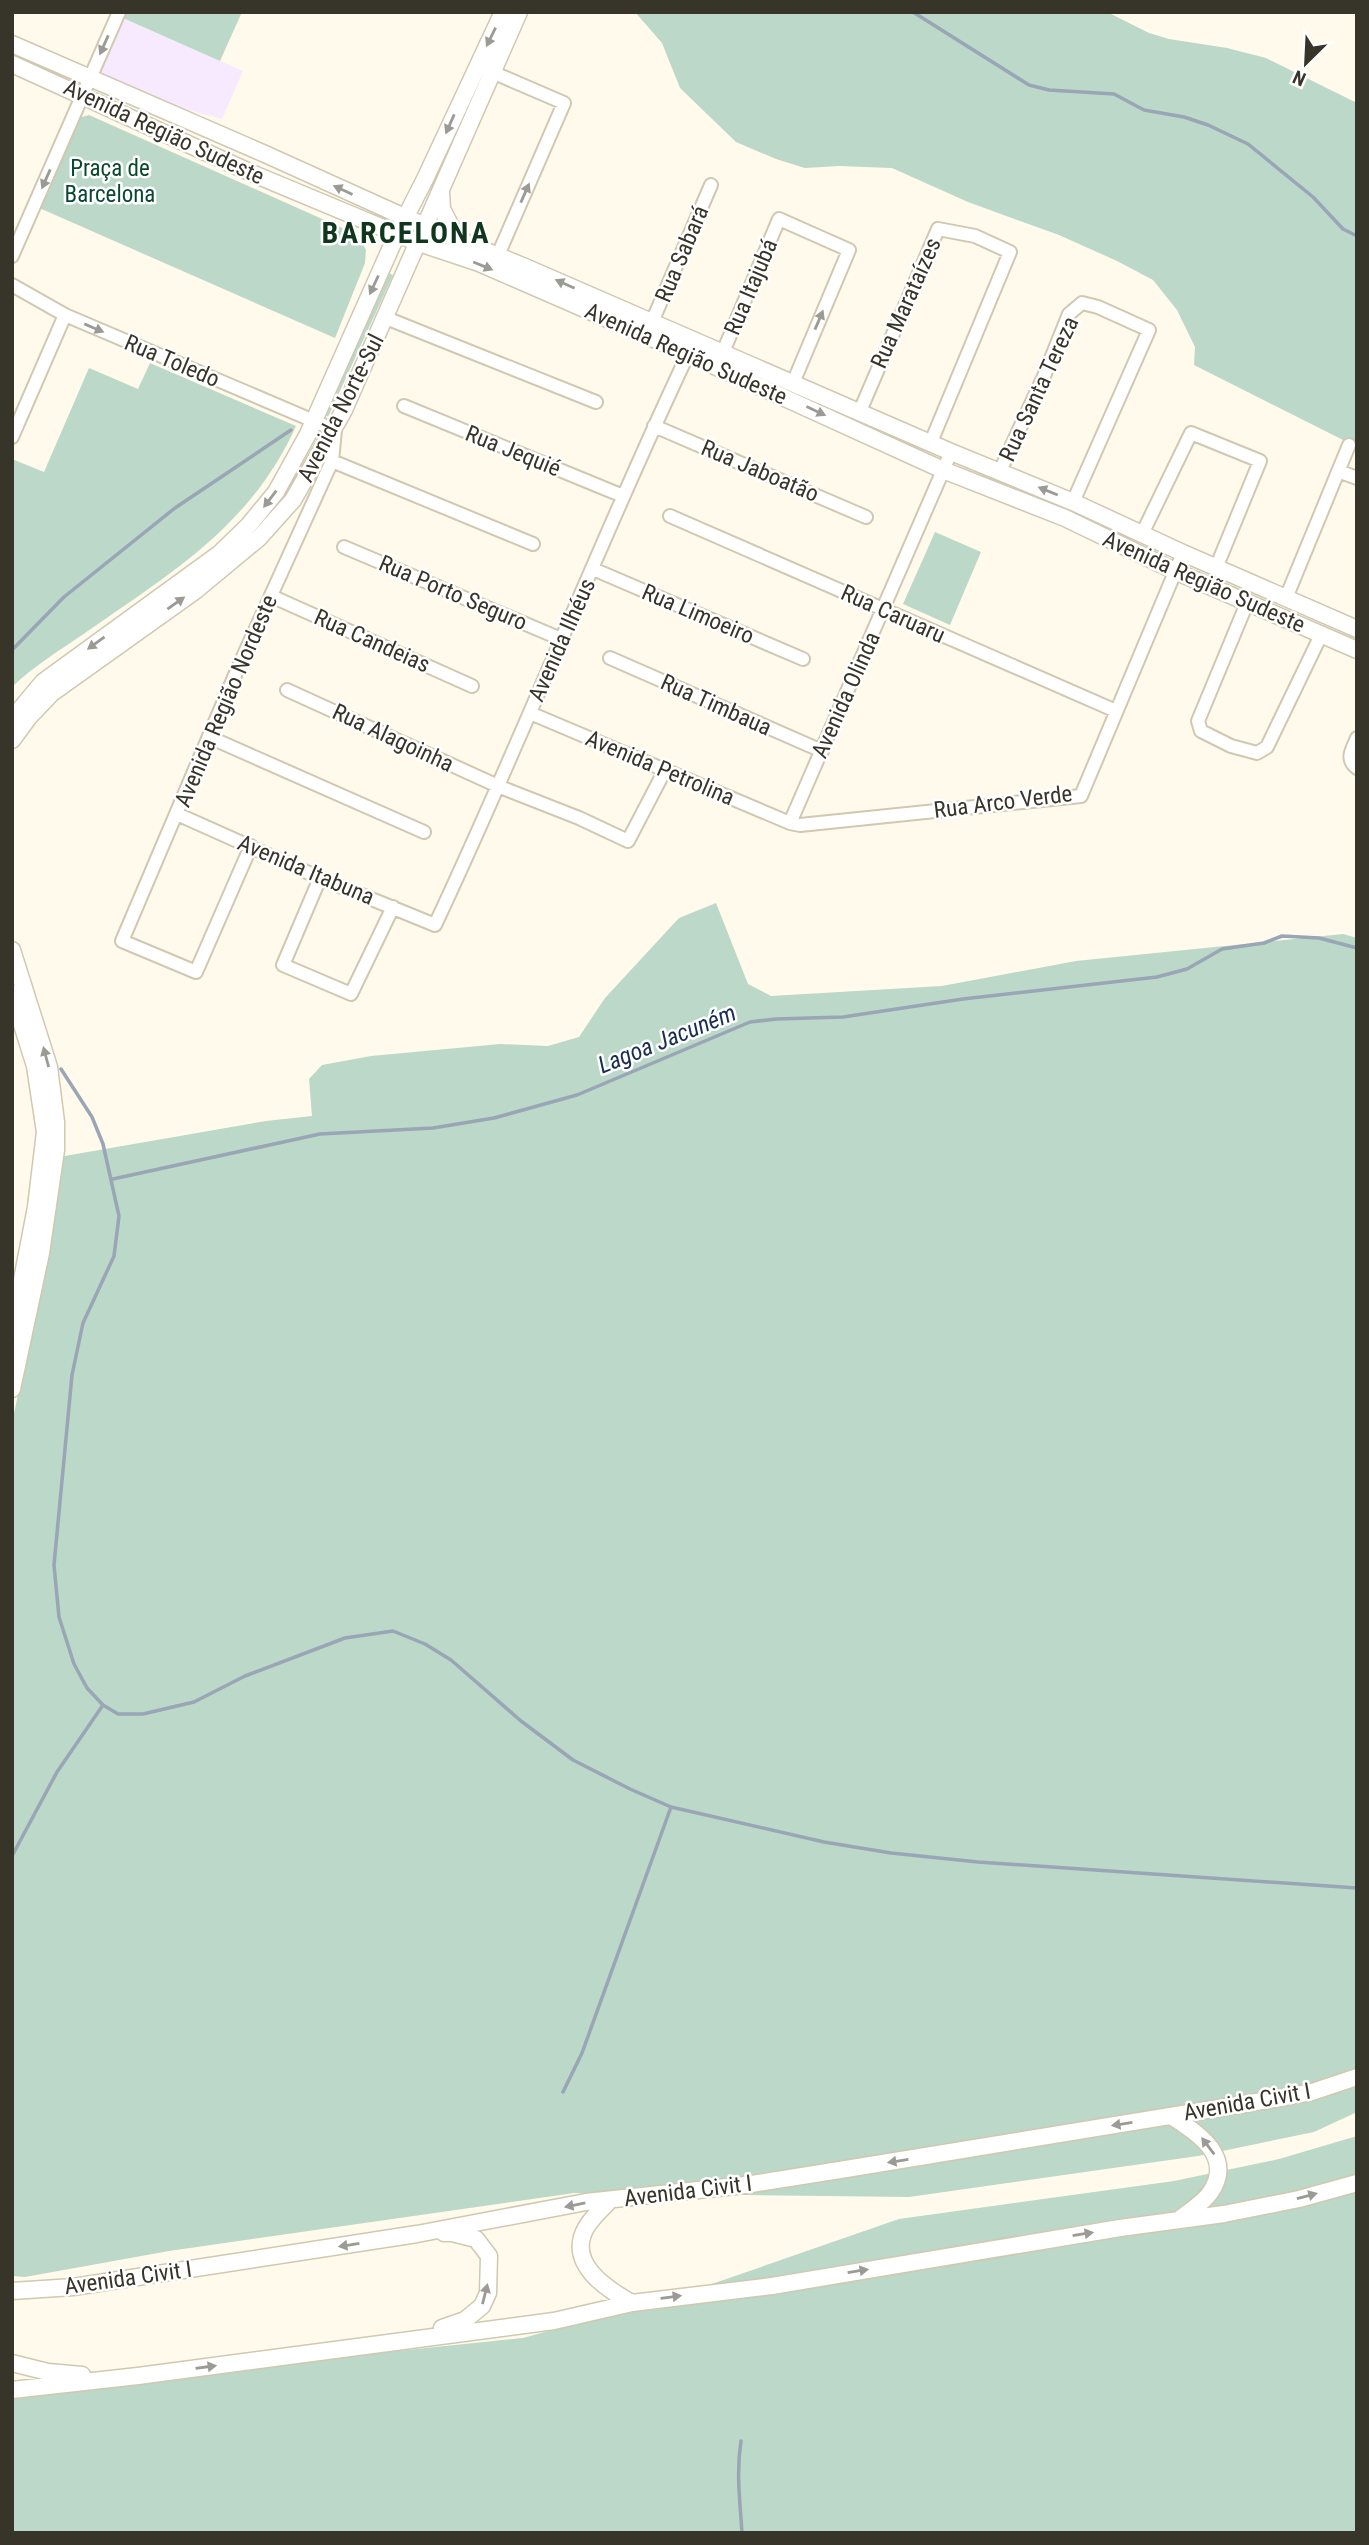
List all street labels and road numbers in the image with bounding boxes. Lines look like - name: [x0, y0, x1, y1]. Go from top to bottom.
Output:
- street label: Avenida Região Sudeste: [59, 74, 269, 190]
- street label: Rua Sabará: [650, 202, 714, 306]
- street label: Rua Marataízes: [865, 234, 947, 372]
- street label: Rua Itajubá: [719, 235, 783, 339]
- street label: Avenida Região Sudeste: [581, 297, 791, 411]
- street label: Rua Santa Tereza: [994, 312, 1084, 466]
- street label: Rua Toledo: [120, 329, 224, 393]
- street label: Avenida Norte-Sul: [292, 330, 390, 486]
- street label: Rua Jequié: [461, 420, 565, 482]
- street label: Rua Jaboatão: [697, 434, 823, 508]
- street label: Avenida Região Sudeste: [1099, 525, 1309, 639]
- street label: Rua Porto Seguro: [375, 550, 531, 636]
- street label: Avenida Ilhéus: [523, 574, 601, 706]
- street label: Rua Limoeiro: [638, 578, 758, 650]
- street label: Rua Caruaru: [837, 579, 949, 649]
- street label: Avenida Região Nordeste: [169, 591, 283, 811]
- street label: Rua Candeias: [310, 603, 434, 679]
- street label: Avenida Olinda: [806, 628, 886, 762]
- street label: Rua Timbaua: [657, 669, 775, 741]
- street label: Rua Alagoinha: [328, 698, 458, 778]
- street label: Avenida Petrolina: [582, 725, 738, 811]
- street label: Rua Arco Verde: [932, 780, 1074, 824]
- street label: Avenida Itabuna: [234, 829, 378, 911]
- street label: Avenida Civit I: [1181, 2078, 1313, 2126]
- street label: Avenida Civit I: [623, 2170, 753, 2212]
- street label: Avenida Civit I: [62, 2256, 194, 2300]

